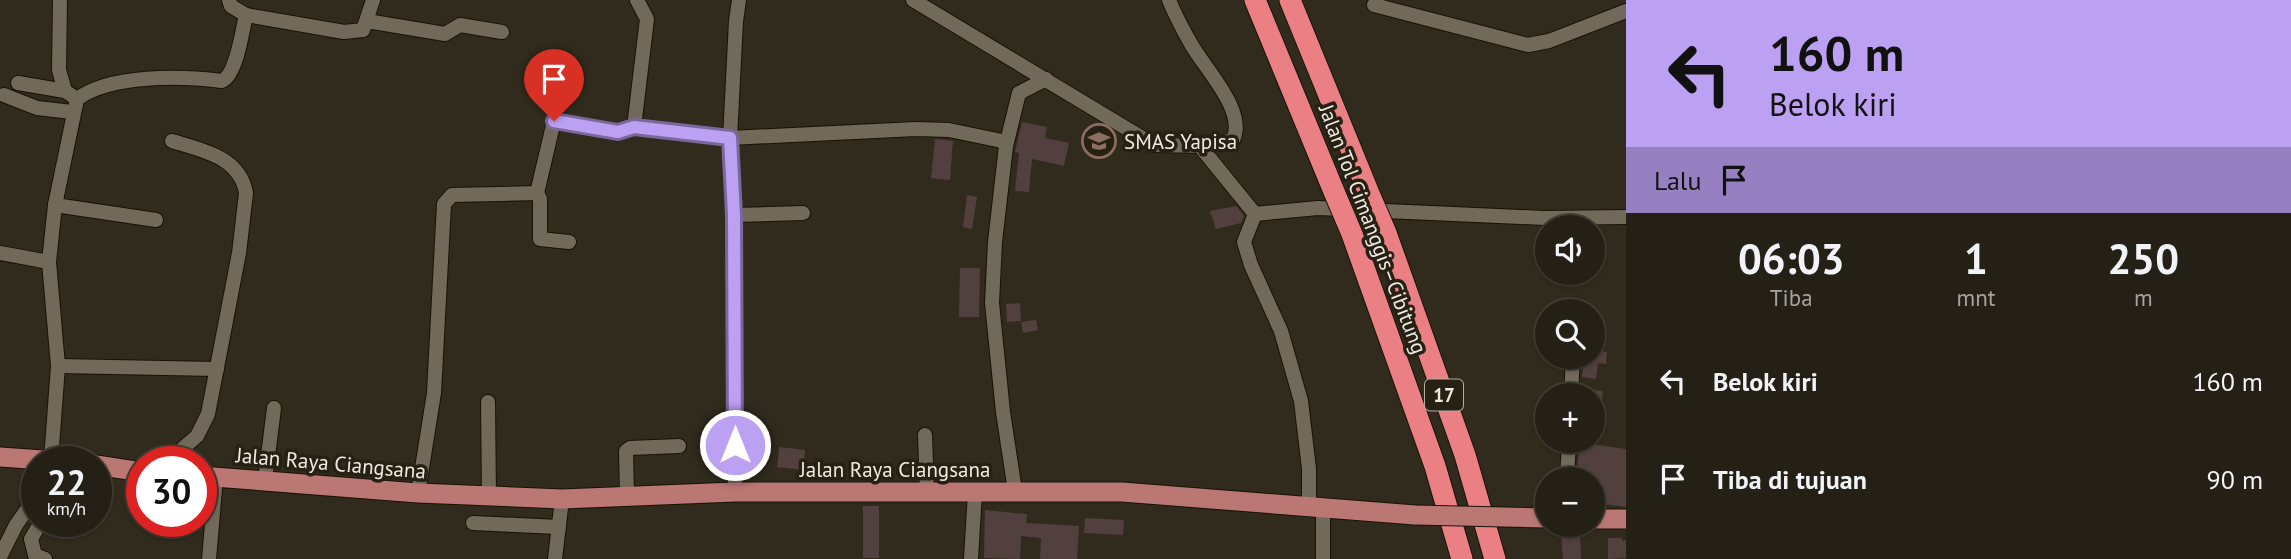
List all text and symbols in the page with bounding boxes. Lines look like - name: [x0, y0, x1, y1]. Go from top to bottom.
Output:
- text: 160 m: [1769, 21, 1904, 85]
- icon: left: [1654, 28, 1745, 119]
- pin: [524, 49, 584, 121]
- icon: arrive: [535, 60, 573, 98]
- text: Belok kiri: [1769, 83, 1897, 125]
- street label: Jalan Tol Cimanggis–Cibitung: [1313, 100, 1433, 357]
- school or university icon: SMAS Yapisa: [1080, 122, 1118, 160]
- place label: SMAS Yapisa: [1124, 128, 1237, 155]
- icon: arrive: [1715, 161, 1753, 199]
- text: Lalu: [1654, 164, 1701, 197]
- map controls: [1535, 215, 1605, 537]
- button: sound: [1535, 215, 1605, 285]
- text: 06:03: [1738, 231, 1845, 286]
- text: 1: [1964, 231, 1988, 286]
- text: 250: [2108, 231, 2179, 286]
- text: Tiba: [1770, 283, 1813, 312]
- text: mnt: [1957, 283, 1996, 312]
- text: m: [2134, 283, 2153, 312]
- button: search: [1535, 299, 1605, 369]
- icon: left: [1654, 362, 1692, 400]
- text: Belok kiri: [1713, 365, 1818, 398]
- text: 160 m: [2192, 365, 2263, 398]
- road number: 17: [1425, 380, 1463, 410]
- button: +: [1535, 383, 1605, 453]
- position arrow: [698, 408, 772, 482]
- street label: Jalan Raya Ciangsana: [234, 441, 427, 485]
- speed limit sign: 30: [126, 446, 217, 537]
- street label: Jalan Raya Ciangsana: [799, 456, 990, 483]
- text: 22: [47, 459, 86, 505]
- icon: arrive: [1654, 460, 1692, 498]
- text: Tiba di tujuan: [1713, 463, 1867, 496]
- text: 90 m: [2207, 463, 2263, 496]
- button: −: [1535, 467, 1605, 537]
- text: km/h: [47, 497, 86, 520]

